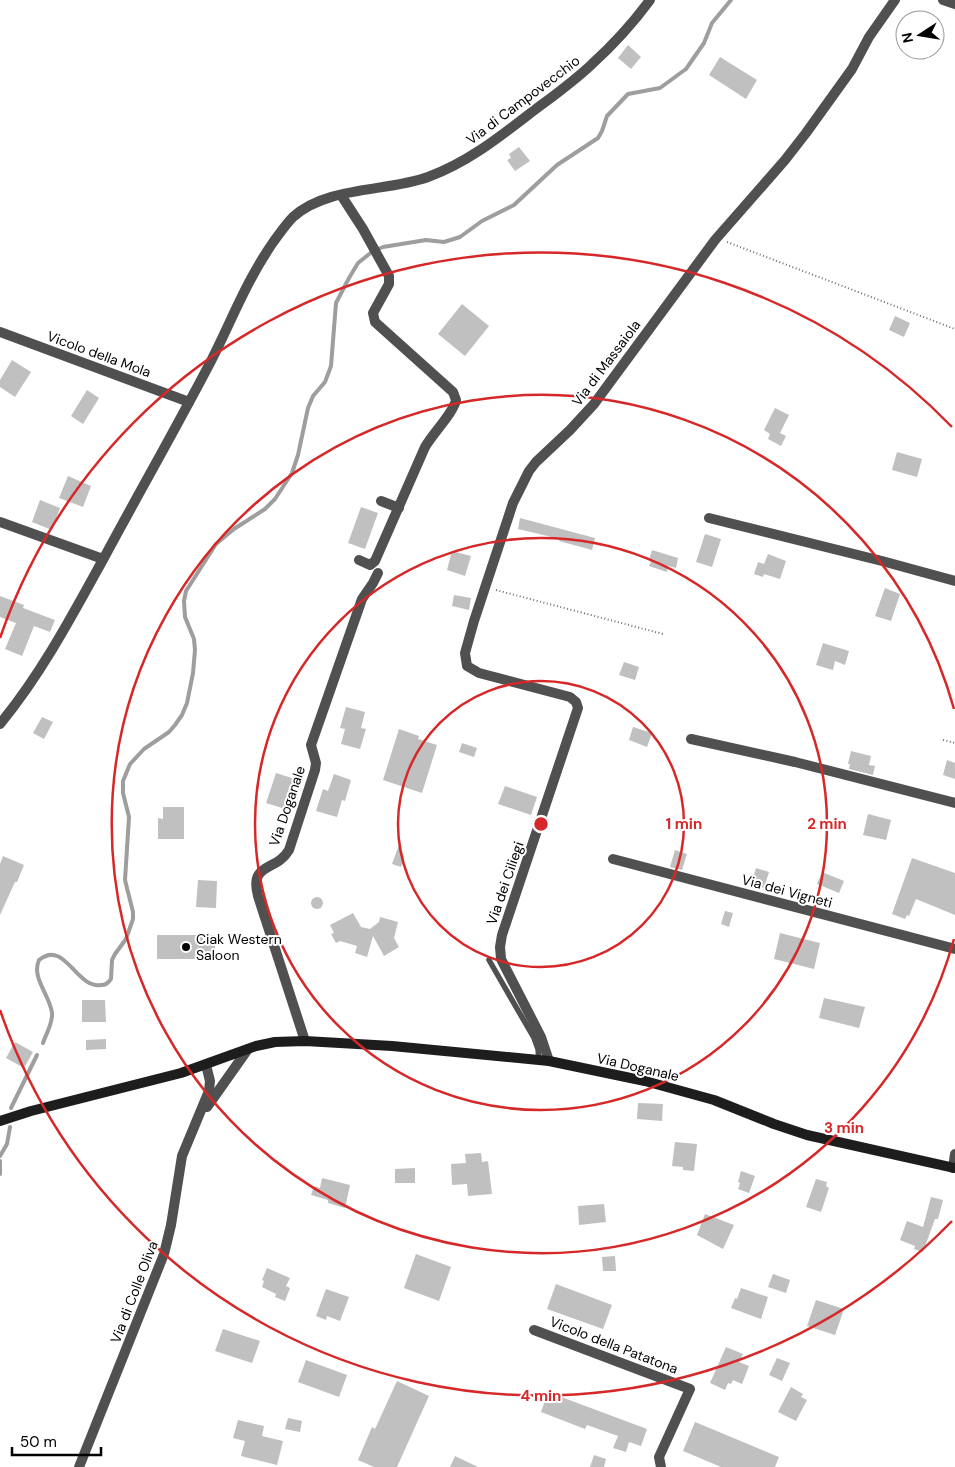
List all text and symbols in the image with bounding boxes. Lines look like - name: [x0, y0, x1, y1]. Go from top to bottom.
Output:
- north arrow: [895, 10, 945, 60]
- text: N: [897, 31, 917, 45]
- street label: Via di Campovecchio: [463, 51, 583, 149]
- street label: Via di Massaiola: [568, 316, 644, 410]
- street label: Vicolo della Mola: [45, 327, 153, 381]
- street label: Via Doganale: [265, 763, 309, 849]
- text: 1 min: [666, 814, 702, 834]
- text: 2 min: [807, 814, 847, 834]
- centre of rings: [532, 815, 550, 833]
- street label: Via dei Ciliegi: [482, 839, 528, 927]
- street label: Via dei Vigneti: [740, 870, 834, 912]
- place label: Ciak Western Saloon: [196, 930, 282, 964]
- marker: Ciak Western Saloon: [180, 941, 192, 953]
- street label: Via Doganale: [595, 1049, 681, 1085]
- text: 3 min: [824, 1118, 864, 1138]
- street label: Via di Colle Oliva: [106, 1238, 162, 1346]
- street label: Vicolo della Patatona: [547, 1312, 681, 1378]
- text: 4 min: [521, 1386, 561, 1406]
- scale bar: [12, 1424, 101, 1456]
- text: 50 m: [20, 1432, 57, 1452]

